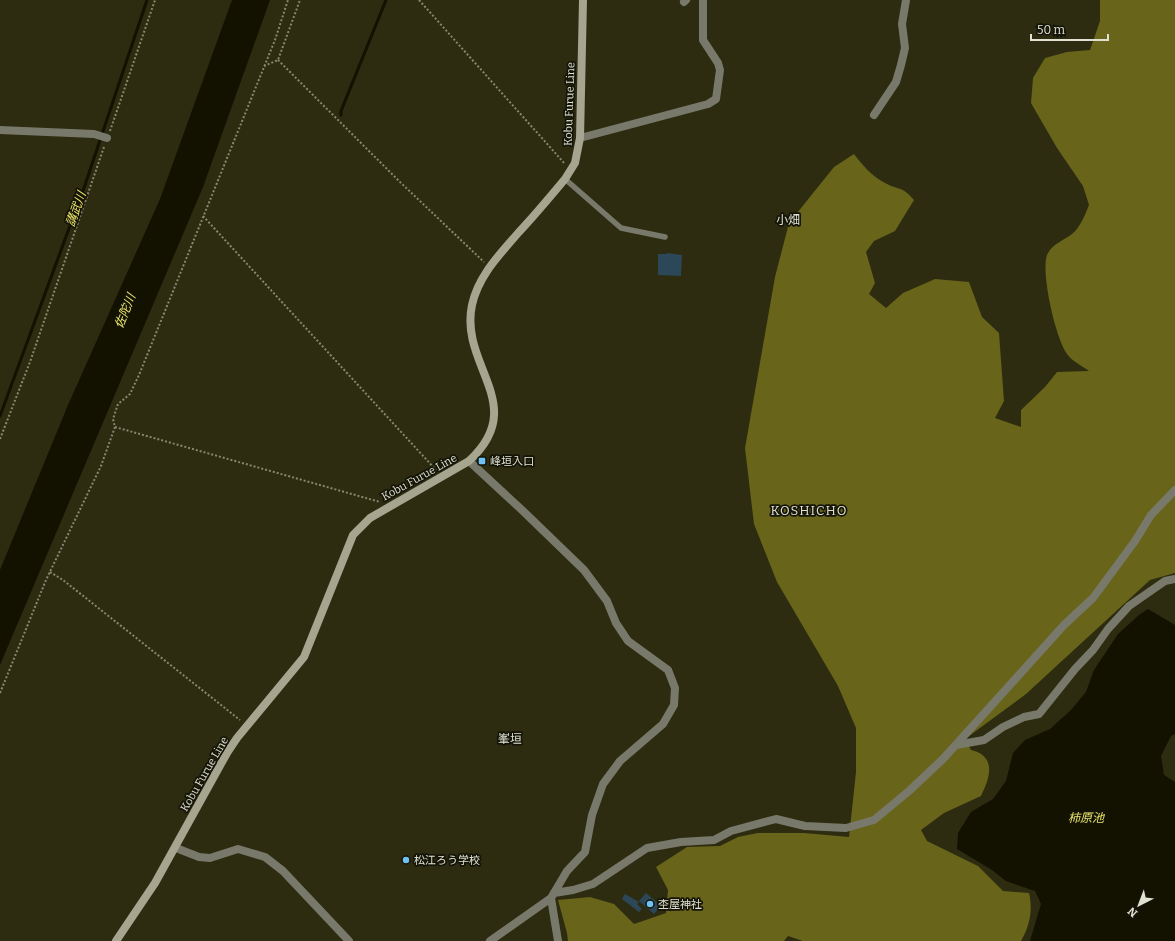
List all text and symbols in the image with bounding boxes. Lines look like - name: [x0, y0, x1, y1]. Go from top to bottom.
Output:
- scale bar: [1031, 16, 1108, 42]
- text: 50 m: [1037, 23, 1066, 37]
- street label: Kobu Furue Line: [562, 62, 577, 146]
- water label: 講武川: [63, 188, 89, 228]
- district label: 小畑: [776, 213, 800, 227]
- water label: 佐陀川: [112, 290, 139, 330]
- street label: Kobu Furue Line: [379, 451, 459, 503]
- place label: 峰垣入口: [490, 455, 534, 468]
- marker: 峰垣入口: [477, 456, 487, 466]
- district label: KOSHICHO: [770, 503, 848, 518]
- district label: 峯垣: [498, 732, 522, 746]
- street label: Kobu Furue Line: [178, 735, 231, 814]
- water label: 柿原池: [1068, 811, 1105, 825]
- place label: 松江ろう学校: [414, 854, 480, 867]
- marker: 松江ろう学校: [401, 855, 411, 865]
- north arrow: [1119, 885, 1159, 925]
- place label: 杢屋神社: [658, 898, 702, 911]
- marker: 杢屋神社: [645, 899, 655, 909]
- text: N: [1125, 904, 1140, 920]

